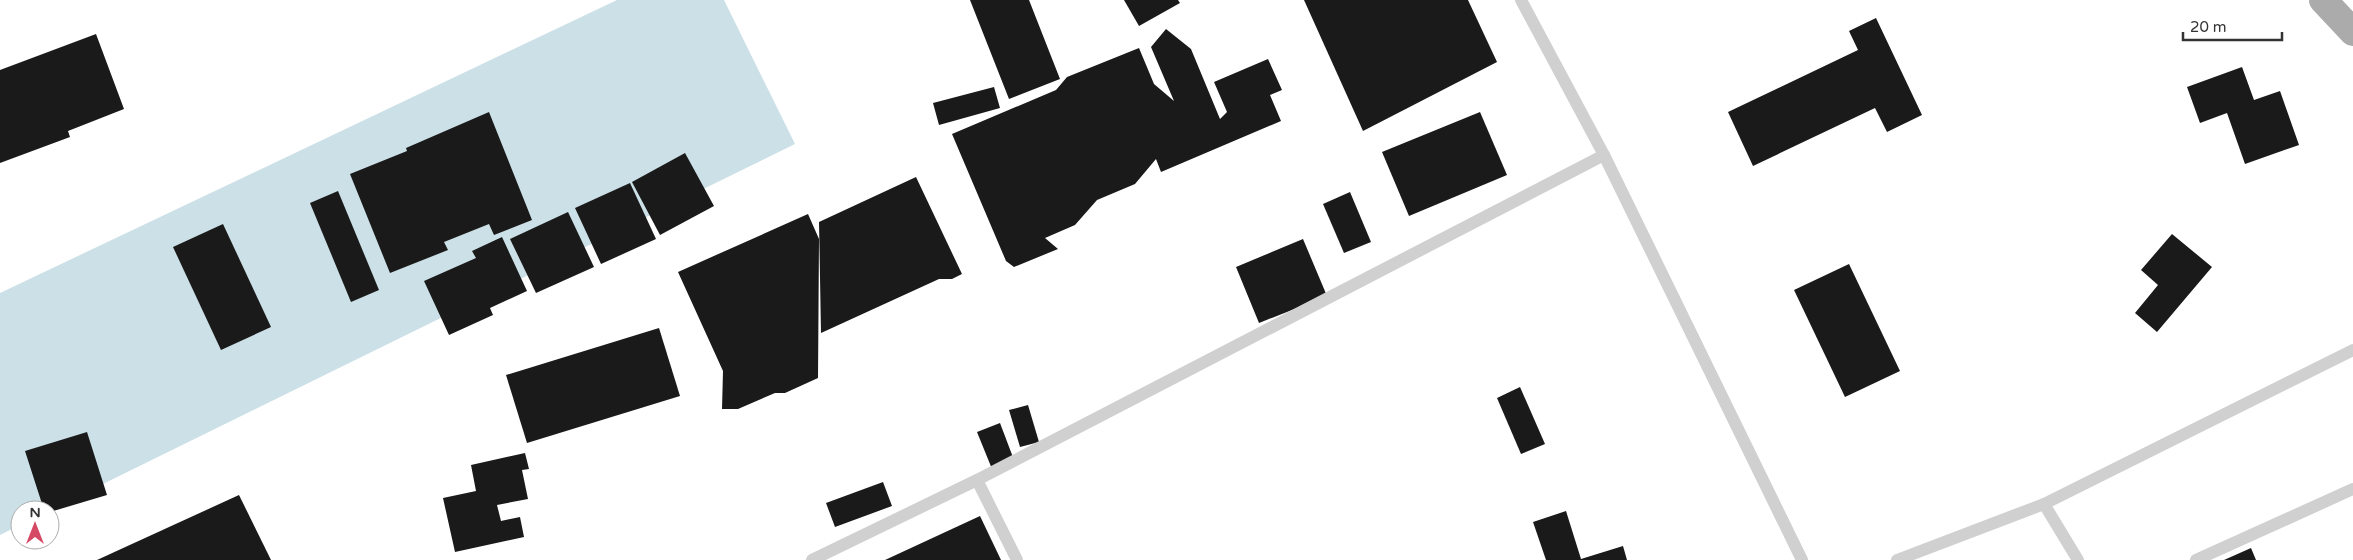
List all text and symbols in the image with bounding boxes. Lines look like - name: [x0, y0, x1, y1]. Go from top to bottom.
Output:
- scale bar: [2183, 10, 2282, 42]
- text: 20 m: [2190, 18, 2227, 36]
- north arrow: [10, 500, 60, 550]
- text: N: [29, 504, 41, 521]

